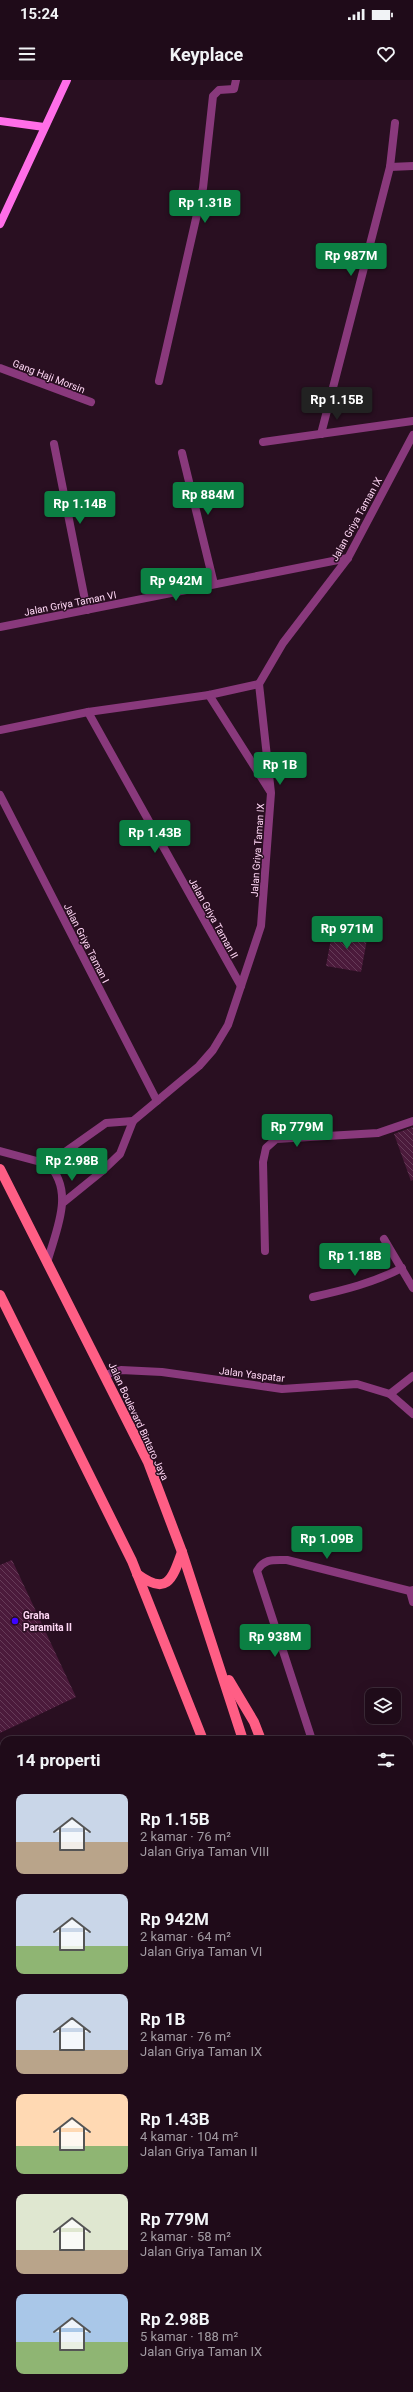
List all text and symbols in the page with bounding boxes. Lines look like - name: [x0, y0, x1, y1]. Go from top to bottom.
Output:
- text: 15:24: [20, 5, 59, 23]
- icon: menu: [16, 43, 38, 65]
- icon: heart: [375, 43, 397, 65]
- text: Keyplace: [170, 44, 243, 65]
- pin: Rp 1.31B: [164, 190, 246, 224]
- text: Rp 1.31B: [178, 195, 232, 210]
- pin: Rp 987M: [314, 243, 388, 277]
- text: Rp 987M: [325, 248, 377, 263]
- street label: Gang Haji Morsin: [11, 358, 87, 395]
- pin: Rp 1.15B: [296, 387, 378, 421]
- text: Rp 1.15B: [310, 392, 364, 407]
- street label: Jalan Griya Taman IX: [329, 475, 384, 563]
- pin: Rp 884M: [171, 482, 245, 516]
- text: Rp 884M: [182, 487, 234, 502]
- pin: Rp 1.14B: [39, 491, 121, 525]
- text: Rp 1.14B: [53, 496, 107, 511]
- pin: Rp 942M: [139, 568, 213, 602]
- text: Rp 942M: [150, 573, 202, 588]
- street label: Jalan Griya Taman VI: [23, 589, 117, 618]
- pin: Rp 1B: [252, 752, 308, 786]
- text: Rp 1B: [263, 757, 297, 772]
- street label: Jalan Griya Taman IX: [249, 803, 266, 897]
- pin: Rp 1.43B: [114, 820, 196, 854]
- text: Rp 1.43B: [128, 825, 182, 840]
- street label: Jalan Griya Taman II: [187, 876, 240, 960]
- street label: Jalan Griya Taman I: [62, 902, 111, 985]
- pin: Rp 971M: [310, 916, 384, 950]
- text: Rp 971M: [321, 921, 373, 936]
- pin: Rp 779M: [260, 1114, 334, 1148]
- text: Rp 779M: [271, 1119, 323, 1134]
- pin: Rp 2.98B: [31, 1148, 113, 1182]
- text: Rp 2.98B: [45, 1153, 99, 1168]
- pin: Rp 1.18B: [314, 1243, 396, 1277]
- text: Rp 1.18B: [328, 1248, 382, 1263]
- street label: Jalan Boulevard Bintaro Jaya: [106, 1360, 171, 1482]
- street label: Jalan Yaspatar: [218, 1365, 286, 1384]
- pin: Rp 1.09B: [286, 1526, 368, 1560]
- text: Rp 1.09B: [300, 1531, 354, 1546]
- place label: Graha Paramita II: [23, 1610, 72, 1633]
- marker: Graha Paramita II: [10, 1616, 20, 1626]
- pin: Rp 938M: [238, 1624, 312, 1658]
- text: Rp 938M: [249, 1629, 301, 1644]
- map controls: [365, 1688, 401, 1724]
- button: layers: [365, 1688, 401, 1724]
- icon: filters: [375, 1749, 397, 1771]
- text: 14 properti: [16, 1750, 101, 1770]
- text: Rp 1.15B: [140, 1809, 210, 1829]
- icon: home: [48, 1810, 96, 1858]
- text: 2 kamar · 76 m²: [140, 1829, 231, 1844]
- text: Jalan Griya Taman VIII: [140, 1844, 269, 1859]
- text: Rp 942M: [140, 1909, 209, 1929]
- icon: home: [48, 1910, 96, 1958]
- text: 2 kamar · 64 m²: [140, 1929, 231, 1944]
- text: Jalan Griya Taman VI: [140, 1944, 262, 1959]
- text: Rp 1B: [140, 2009, 185, 2029]
- icon: home: [48, 2010, 96, 2058]
- text: 2 kamar · 76 m²: [140, 2029, 231, 2044]
- text: Jalan Griya Taman IX: [140, 2044, 262, 2059]
- text: Rp 1.43B: [140, 2109, 210, 2129]
- icon: home: [48, 2110, 96, 2158]
- text: 4 kamar · 104 m²: [140, 2129, 238, 2144]
- text: Jalan Griya Taman II: [140, 2144, 257, 2159]
- text: Rp 779M: [140, 2209, 209, 2229]
- icon: home: [48, 2210, 96, 2258]
- text: 2 kamar · 58 m²: [140, 2229, 231, 2244]
- text: Jalan Griya Taman IX: [140, 2244, 262, 2259]
- text: Rp 2.98B: [140, 2309, 210, 2329]
- icon: home: [48, 2310, 96, 2358]
- text: 5 kamar · 188 m²: [140, 2329, 238, 2344]
- text: Jalan Griya Taman IX: [140, 2344, 262, 2359]

